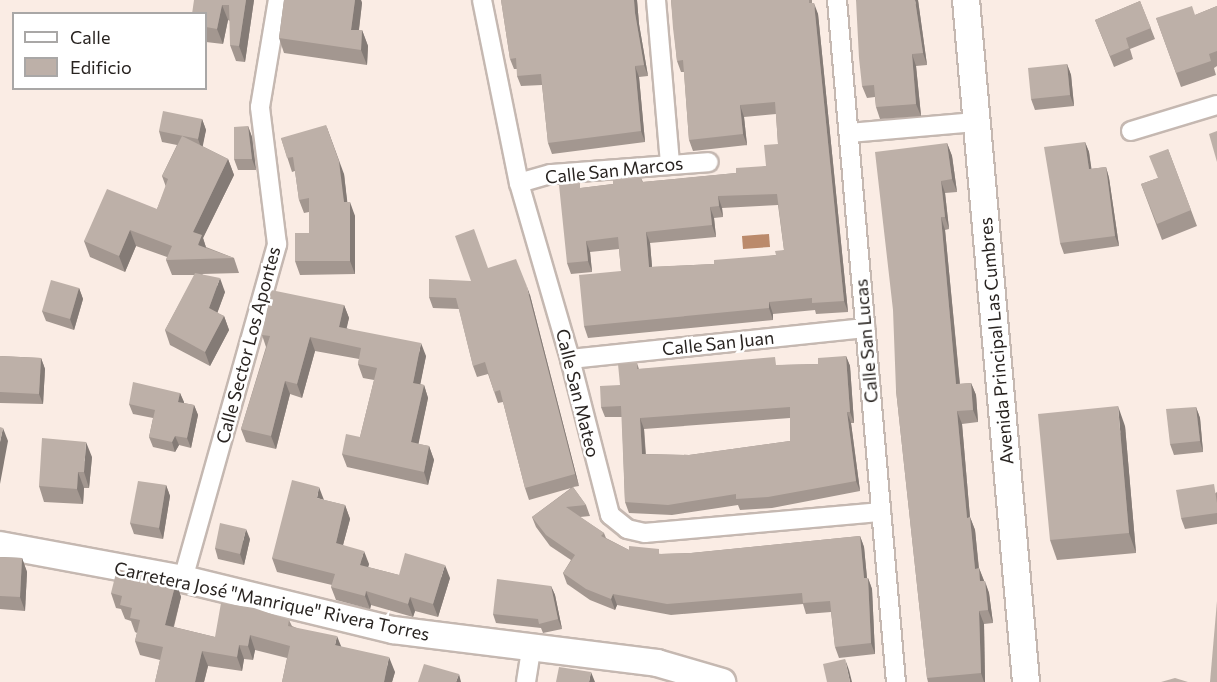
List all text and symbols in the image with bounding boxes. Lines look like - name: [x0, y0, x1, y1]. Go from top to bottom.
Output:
- legend: [12, 12, 207, 90]
- text: Calle: [70, 26, 110, 48]
- text: Edificio: [70, 56, 132, 78]
- street label: Calle San Marcos: [544, 152, 684, 188]
- street label: Avenida Principal Las Cumbres: [974, 217, 1018, 465]
- street label: Calle Sector Los Apontes: [211, 244, 285, 446]
- street label: Calle San Lucas: [850, 278, 882, 404]
- street label: Calle San Juan: [661, 326, 775, 360]
- street label: Calle San Mateo: [552, 327, 604, 459]
- street label: Carretera José "Manrique" Rivera Torres: [112, 557, 432, 645]

